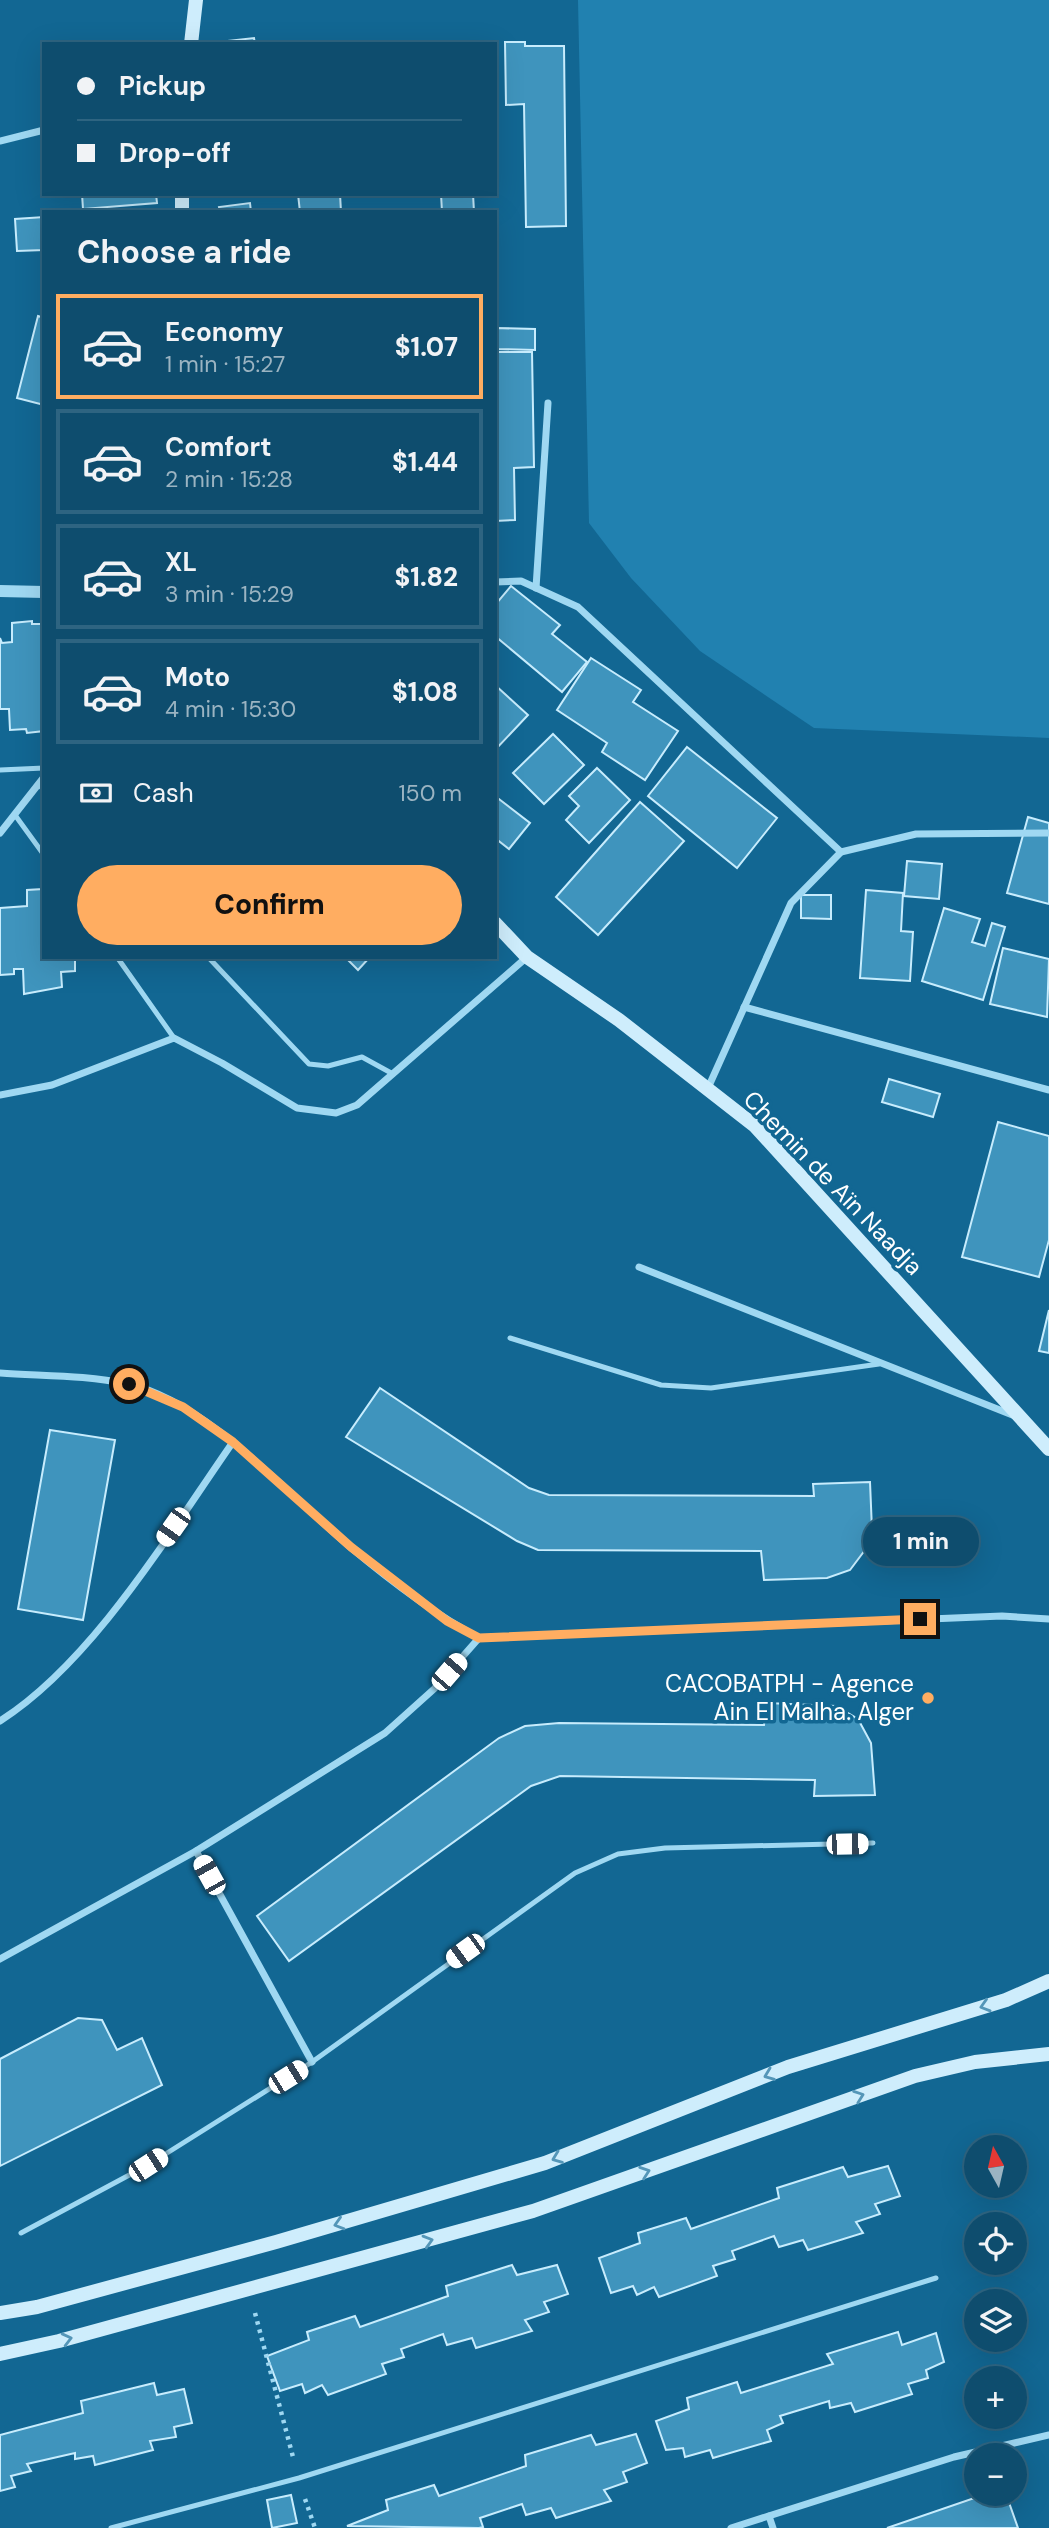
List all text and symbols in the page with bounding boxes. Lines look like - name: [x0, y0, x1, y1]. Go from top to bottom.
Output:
- text: Pickup: [119, 69, 206, 103]
- text: Drop-off: [119, 136, 231, 170]
- text: Choose a ride: [77, 231, 292, 273]
- icon: car: [81, 315, 144, 378]
- text: Economy: [165, 315, 283, 349]
- text: $1.07: [395, 330, 458, 364]
- text: 1 min · 15:27: [165, 349, 285, 379]
- icon: car: [81, 430, 144, 493]
- text: Comfort: [165, 430, 271, 464]
- text: $1.44: [392, 445, 458, 479]
- text: 2 min · 15:28: [165, 464, 293, 494]
- icon: car: [81, 545, 144, 608]
- text: XL: [165, 545, 197, 579]
- text: $1.82: [395, 560, 458, 594]
- text: 3 min · 15:29: [165, 579, 294, 609]
- icon: car: [81, 660, 144, 723]
- text: Moto: [165, 660, 230, 694]
- text: $1.08: [392, 675, 458, 709]
- text: 4 min · 15:30: [165, 694, 296, 724]
- icon: cash: [77, 774, 115, 812]
- text: Cash: [133, 776, 194, 810]
- text: 150 m: [398, 778, 462, 808]
- button: Confirm: [77, 865, 462, 945]
- street label: Chemin de Aïn Naadja: [737, 1084, 930, 1282]
- route start: [113, 1368, 145, 1400]
- car: [153, 1504, 194, 1550]
- callout: 1 min: [862, 1518, 978, 1566]
- text: 1 min: [893, 1526, 949, 1556]
- route end: [904, 1603, 936, 1635]
- car: [428, 1649, 471, 1695]
- place label: CACOBATPH - Agence Ain El Malha. Alger: [665, 1668, 914, 1727]
- marker: CACOBATPH - Agence Ain El Malha. Alger: [920, 1690, 936, 1706]
- car: [826, 1833, 869, 1855]
- car: [190, 1852, 229, 1898]
- car: [442, 1930, 489, 1972]
- one-way arrow: [980, 1997, 992, 2012]
- car: [265, 2057, 312, 2097]
- one-way arrow: [763, 2066, 775, 2080]
- one-way arrow: [853, 2090, 865, 2104]
- north arrow: [964, 2135, 1027, 2198]
- map controls: [964, 2135, 1027, 2506]
- car: [125, 2145, 172, 2185]
- one-way arrow: [551, 2149, 563, 2163]
- one-way arrow: [638, 2166, 650, 2180]
- button: locate: [964, 2212, 1027, 2275]
- one-way arrow: [333, 2215, 345, 2230]
- one-way arrow: [422, 2234, 434, 2249]
- button: layers: [964, 2289, 1027, 2352]
- one-way arrow: [61, 2333, 73, 2347]
- button: +: [964, 2366, 1027, 2429]
- button: −: [964, 2443, 1027, 2506]

